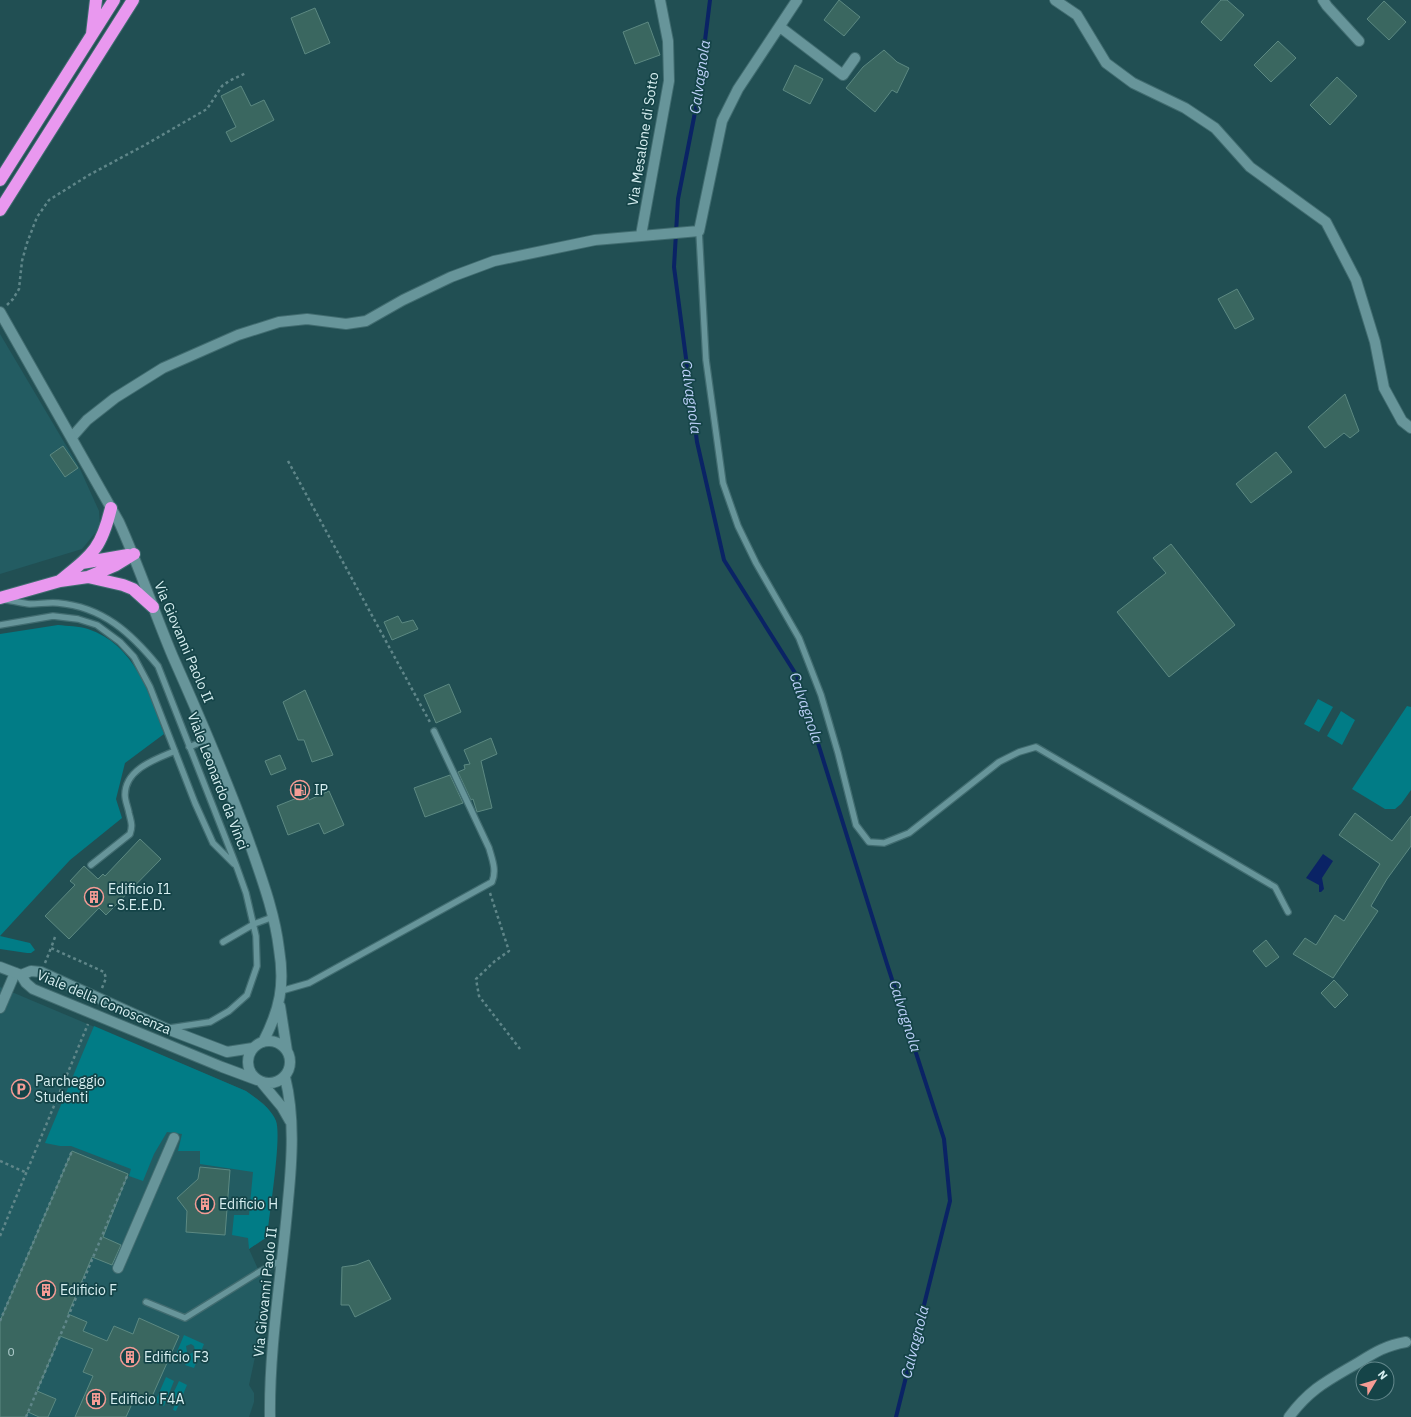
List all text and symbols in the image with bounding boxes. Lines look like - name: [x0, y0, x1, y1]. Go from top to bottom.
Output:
- water label: Calvagnola: [685, 38, 714, 115]
- street label: Via Mesalone di Sotto: [624, 71, 662, 207]
- water label: Calvagnola: [677, 359, 706, 435]
- street label: Via Giovanni Paolo II: [150, 578, 218, 706]
- water label: Calvagnola: [785, 670, 828, 746]
- street label: Viale Leonardo da Vinci: [183, 710, 253, 852]
- fuel station icon: IP: [289, 779, 311, 801]
- place label: IP: [314, 781, 328, 799]
- place label: Edificio I1 - S.E.E.D.: [108, 880, 171, 914]
- building icon: Edificio I1 - S.E.E.D.: [83, 886, 105, 908]
- street label: Viale della Conoscenza: [34, 966, 174, 1039]
- water label: Calvagnola: [885, 977, 926, 1054]
- place label: Parcheggio Studenti: [35, 1072, 105, 1106]
- parking icon: Parcheggio Studenti: [10, 1078, 32, 1100]
- building icon: Edificio H: [194, 1193, 216, 1215]
- place label: Edificio H: [219, 1195, 278, 1213]
- street label: Via Giovanni Paolo II: [249, 1226, 281, 1358]
- building icon: Edificio F: [35, 1279, 57, 1301]
- place label: Edificio F: [60, 1281, 117, 1299]
- water label: Calvagnola: [896, 1303, 933, 1380]
- house number: 0: [7, 1344, 15, 1359]
- building icon: Edificio F3: [119, 1346, 141, 1368]
- place label: Edificio F3: [144, 1348, 210, 1366]
- north arrow: [1355, 1361, 1395, 1401]
- text: N: [1375, 1367, 1391, 1382]
- building icon: Edificio F4A: [85, 1388, 107, 1410]
- place label: Edificio F4A: [110, 1390, 184, 1408]

